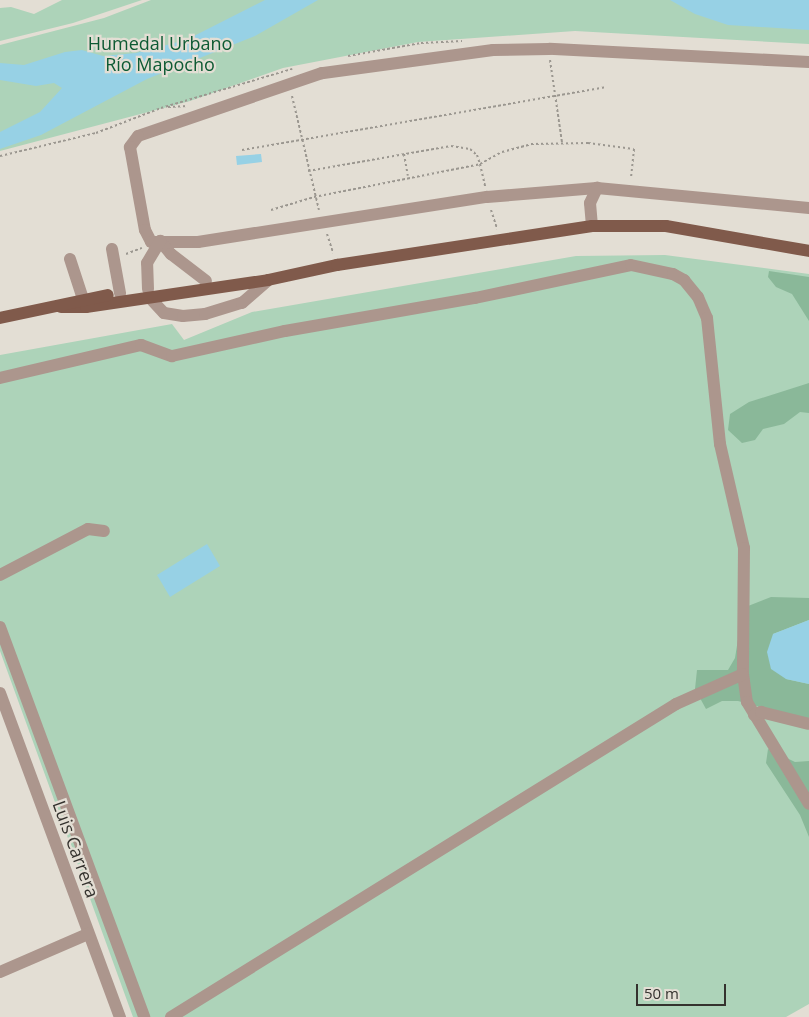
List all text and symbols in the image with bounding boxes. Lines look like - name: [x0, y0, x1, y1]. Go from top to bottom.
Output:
- park label: Humedal Urbano Río Mapocho: [88, 33, 232, 76]
- street label: Luis Carrera: [48, 797, 104, 901]
- scale bar: [639, 974, 729, 1006]
- text: 50 m: [644, 983, 679, 1003]

